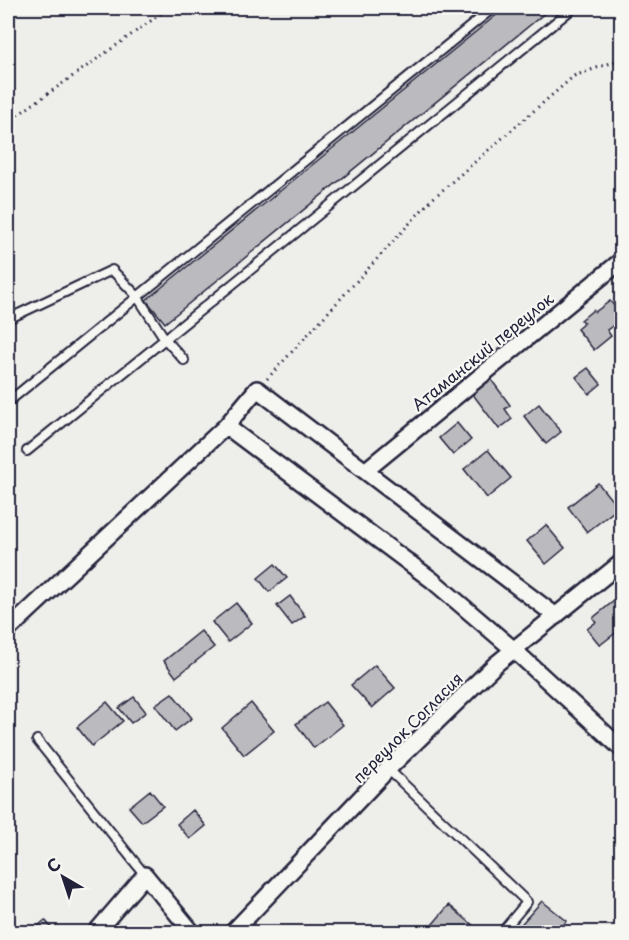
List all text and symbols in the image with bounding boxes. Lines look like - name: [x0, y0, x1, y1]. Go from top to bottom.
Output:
- street label: Атаманский переулок: [406, 286, 558, 416]
- street label: переулок Согласия: [346, 666, 468, 788]
- north arrow: [33, 847, 93, 907]
- text: С: [41, 851, 65, 878]

